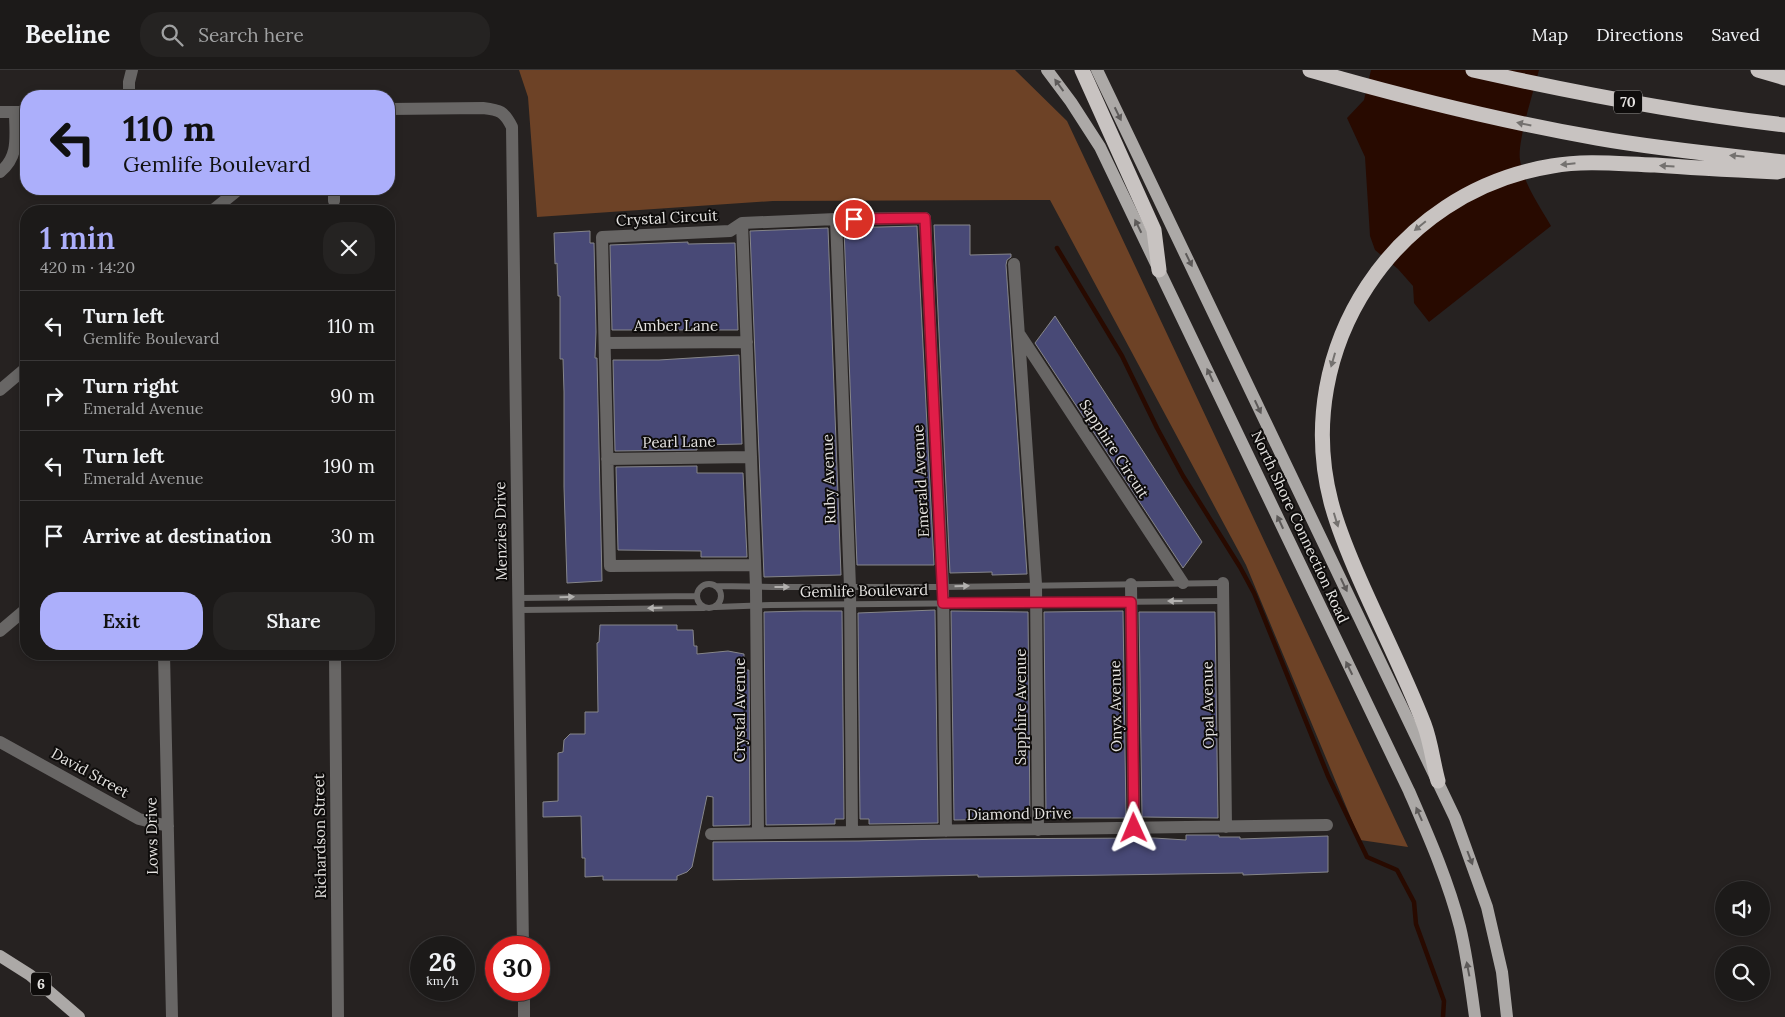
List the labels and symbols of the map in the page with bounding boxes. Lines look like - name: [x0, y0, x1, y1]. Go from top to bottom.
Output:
- one-way arrow: [1054, 78, 1064, 92]
- road number: 70: [1614, 91, 1642, 114]
- one-way arrow: [1115, 107, 1123, 121]
- one-way arrow: [1517, 120, 1532, 128]
- one-way arrow: [1728, 152, 1744, 160]
- one-way arrow: [1560, 160, 1576, 168]
- one-way arrow: [1658, 162, 1674, 170]
- pin: [833, 198, 875, 240]
- street label: Crystal Circuit: [616, 205, 719, 230]
- one-way arrow: [1134, 219, 1142, 233]
- one-way arrow: [1414, 220, 1427, 231]
- one-way arrow: [1185, 253, 1193, 267]
- street label: Amber Lane: [633, 316, 718, 335]
- one-way arrow: [1329, 353, 1337, 368]
- one-way arrow: [1205, 368, 1213, 382]
- street label: Sapphire Circuit: [1075, 396, 1154, 502]
- one-way arrow: [1255, 400, 1263, 414]
- street label: Emerald Avenue: [908, 424, 933, 538]
- street label: North Shore Connection Road: [1247, 428, 1353, 626]
- street label: Pearl Lane: [642, 431, 716, 452]
- street label: Ruby Avenue: [817, 434, 840, 524]
- street label: Menzies Drive: [490, 481, 511, 581]
- one-way arrow: [1332, 513, 1340, 528]
- one-way arrow: [1275, 514, 1284, 529]
- one-way arrow: [1340, 578, 1348, 592]
- street label: Gemlife Boulevard: [800, 580, 928, 601]
- one-way arrow: [954, 582, 970, 590]
- one-way arrow: [774, 583, 790, 591]
- one-way arrow: [560, 593, 576, 601]
- one-way arrow: [1166, 597, 1182, 605]
- one-way arrow: [647, 604, 663, 612]
- street label: Sapphire Avenue: [1011, 649, 1030, 765]
- street label: Crystal Avenue: [730, 658, 749, 762]
- street label: Onyx Avenue: [1105, 660, 1126, 752]
- street label: Opal Avenue: [1197, 661, 1218, 749]
- one-way arrow: [1345, 661, 1353, 675]
- street label: David Street: [48, 743, 133, 802]
- street label: Richardson Street: [309, 773, 330, 899]
- street label: Lows Drive: [141, 797, 162, 875]
- position arrow: [1107, 801, 1159, 853]
- street label: Diamond Drive: [966, 803, 1072, 824]
- one-way arrow: [1414, 807, 1422, 821]
- one-way arrow: [1467, 851, 1474, 866]
- speed limit sign: 30: [485, 936, 550, 1001]
- one-way arrow: [1464, 960, 1472, 976]
- road number: 6: [31, 972, 51, 996]

